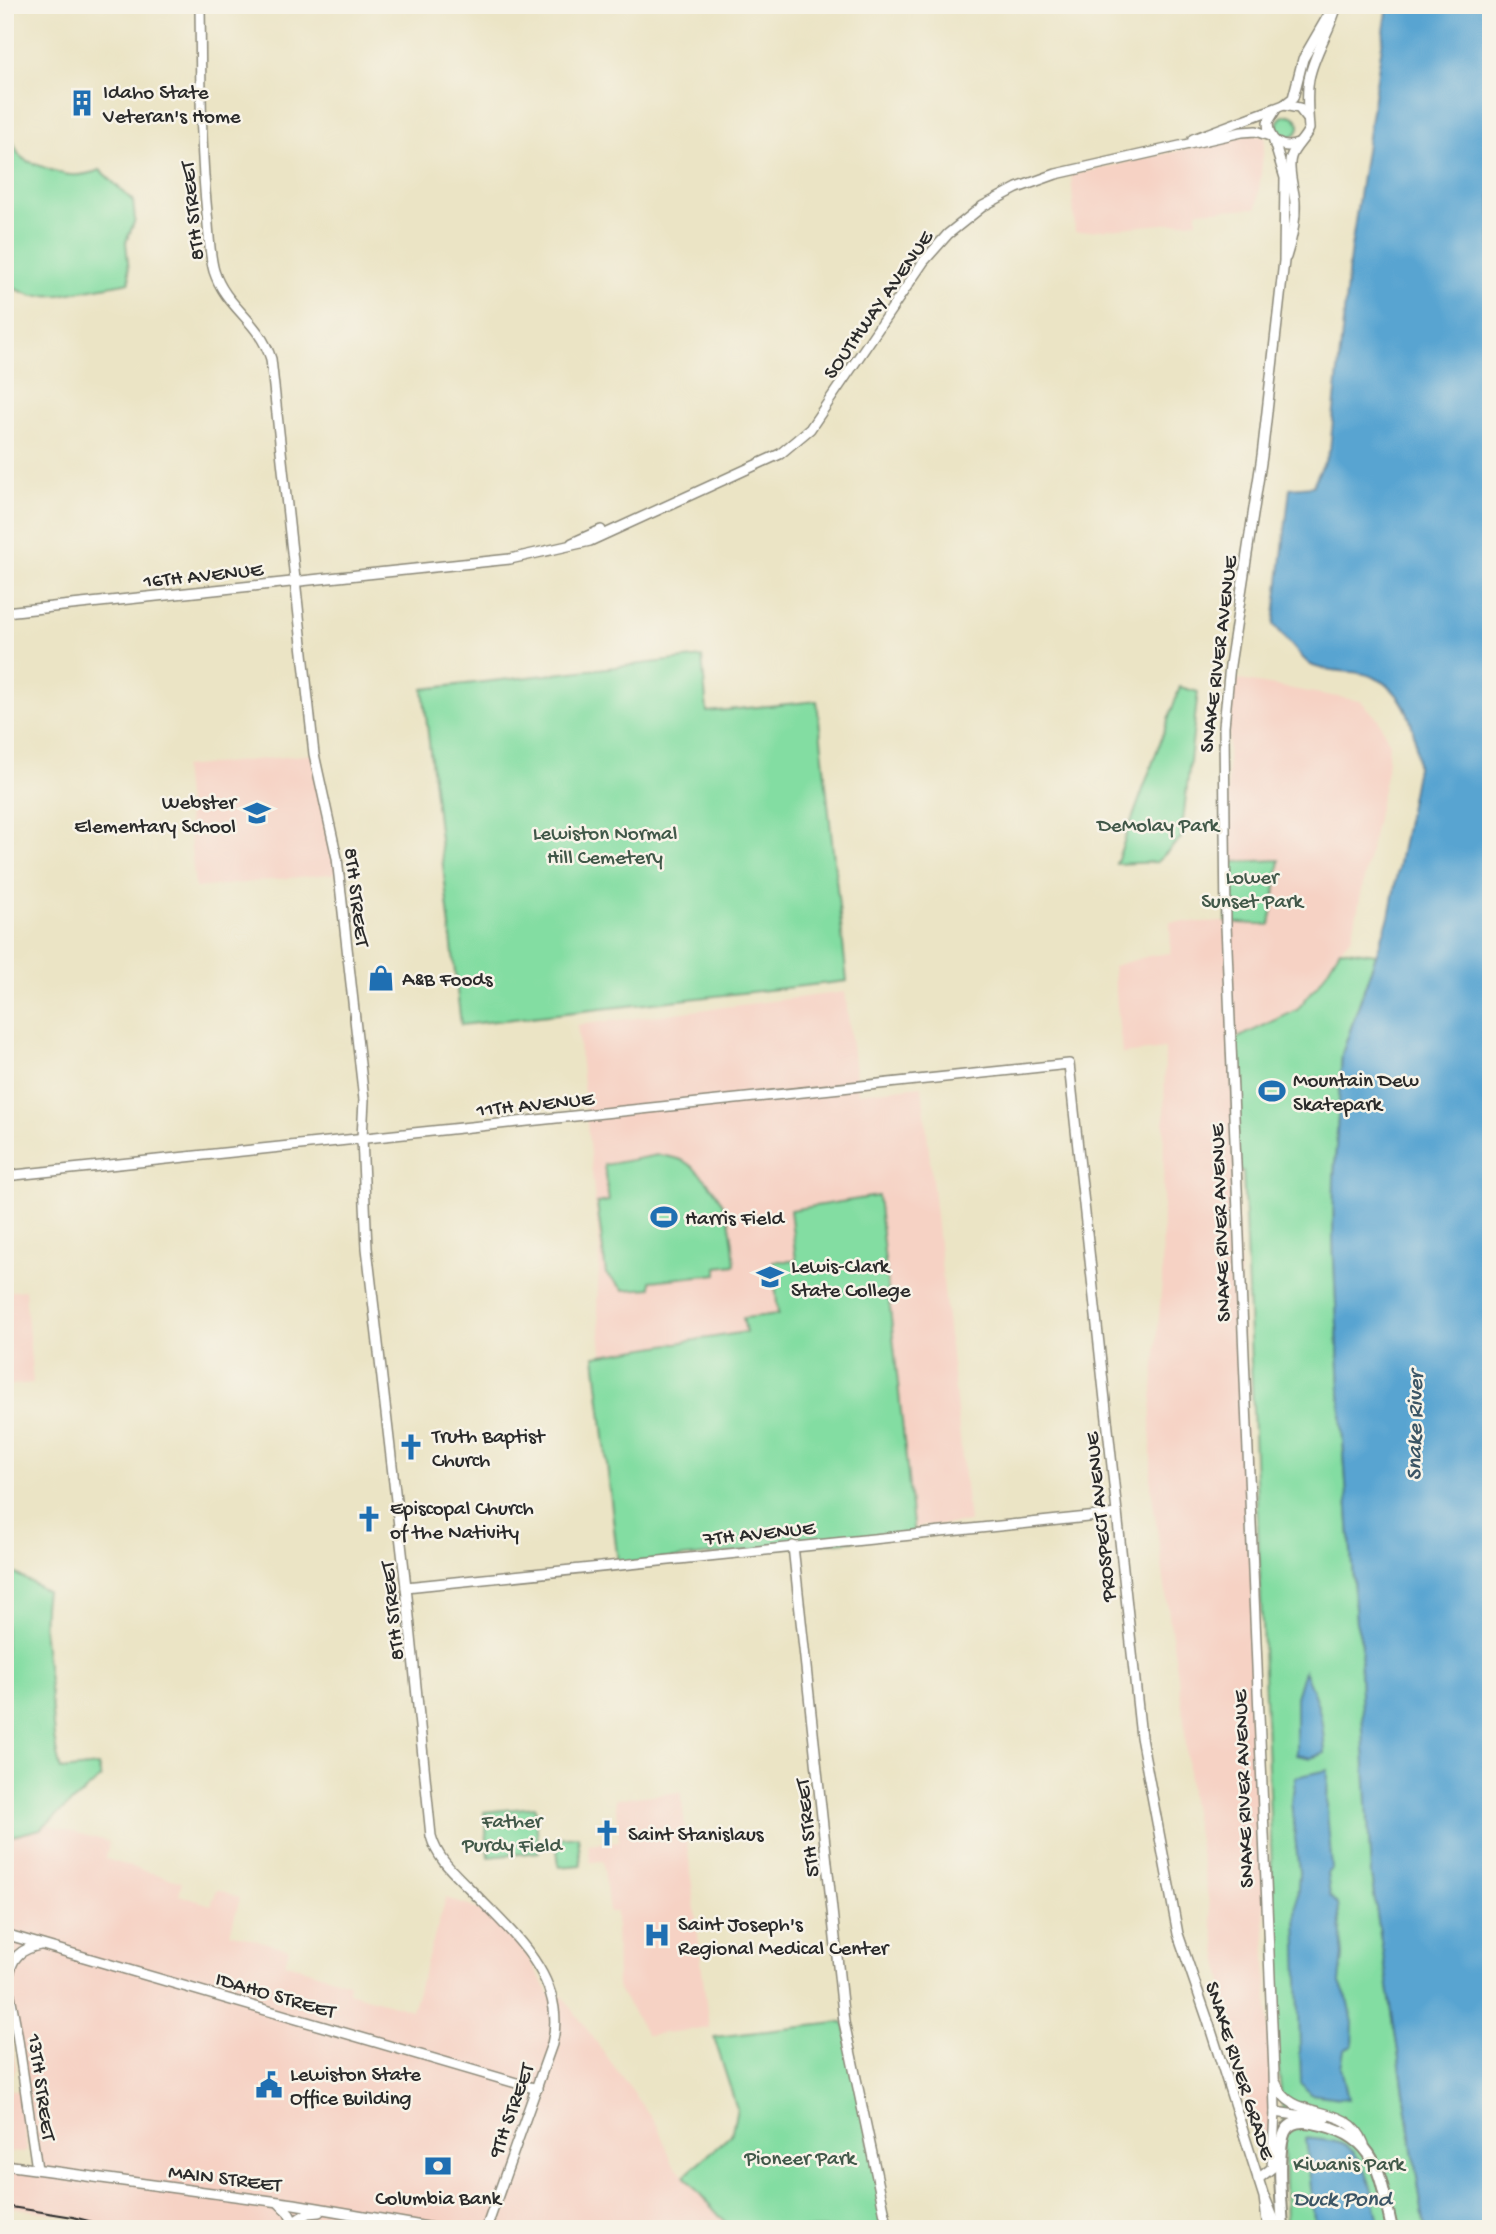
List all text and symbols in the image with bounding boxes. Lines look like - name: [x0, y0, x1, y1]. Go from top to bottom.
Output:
- place label: Idaho State Veteran's Home: [102, 82, 242, 131]
- building icon: Idaho State Veteran's Home: [67, 88, 97, 118]
- street label: 8TH STREET: [177, 159, 212, 261]
- street label: SOUTHWAY AVENUE: [819, 226, 941, 385]
- street label: SNAKE RIVER AVENUE: [1196, 554, 1245, 754]
- street label: 16TH AVENUE: [141, 559, 265, 596]
- place label: Webster Elementary School: [74, 792, 238, 841]
- school or university icon: Webster Elementary School: [242, 798, 272, 828]
- park label: DeMolay Park: [1095, 815, 1221, 840]
- park label: Lewiston Normal Hill Cemetery: [533, 823, 677, 872]
- street label: 8TH STREET: [336, 846, 373, 949]
- park label: Lower Sunset Park: [1201, 867, 1306, 916]
- shop icon: A&B Foods: [366, 963, 396, 993]
- place label: A&B Foods: [402, 969, 494, 994]
- place label: Mountain Dew Skatepark: [1293, 1070, 1420, 1119]
- sports icon: Mountain Dew Skatepark: [1257, 1076, 1287, 1106]
- street label: 11TH AVENUE: [474, 1088, 596, 1125]
- street label: SNAKE RIVER AVENUE: [1207, 1122, 1238, 1322]
- sports icon: Harris Field: [649, 1202, 679, 1232]
- place label: Harris Field: [685, 1208, 786, 1233]
- place label: Lewis-Clark State College: [791, 1256, 912, 1305]
- school or university icon: Lewis-Clark State College: [755, 1262, 785, 1292]
- water label: Snake River: [1402, 1366, 1431, 1481]
- place label: Truth Baptist Church: [431, 1426, 547, 1475]
- street label: PROSPECT AVENUE: [1081, 1430, 1124, 1604]
- church icon: Truth Baptist Church: [396, 1432, 426, 1462]
- place label: Episcopal Church of the Nativity: [390, 1498, 534, 1547]
- church icon: Episcopal Church of the Nativity: [354, 1504, 384, 1534]
- street label: 7TH AVENUE: [701, 1517, 817, 1554]
- street label: 8TH STREET: [377, 1559, 412, 1661]
- street label: SNAKE RIVER AVENUE: [1230, 1688, 1261, 1888]
- street label: 5TH STREET: [792, 1776, 827, 1878]
- park label: Father Purdy Field: [461, 1811, 563, 1860]
- church icon: Saint Stanislaus: [592, 1818, 622, 1848]
- place label: Saint Stanislaus: [628, 1824, 765, 1849]
- place label: Saint Joseph's Regional Medical Center: [678, 1914, 890, 1963]
- hospital icon: Saint Joseph's Regional Medical Center: [642, 1920, 672, 1950]
- street label: IDAHO STREET: [212, 1968, 339, 2027]
- street label: SNAKE RIVER GRADE: [1197, 1979, 1279, 2164]
- street label: 13TH STREET: [20, 2032, 60, 2143]
- street label: 9TH STREET: [484, 2060, 542, 2163]
- place label: Lewiston State Office Building: [290, 2064, 422, 2113]
- public building icon: Lewiston State Office Building: [254, 2070, 284, 2100]
- park label: Pioneer Park: [743, 2148, 858, 2173]
- bank icon: Columbia Bank: [423, 2151, 453, 2181]
- park label: Kiwanis Park: [1293, 2154, 1407, 2179]
- street label: MAIN STREET: [167, 2161, 283, 2200]
- water label: Duck Pond: [1293, 2187, 1394, 2214]
- place label: Columbia Bank: [375, 2188, 503, 2213]

